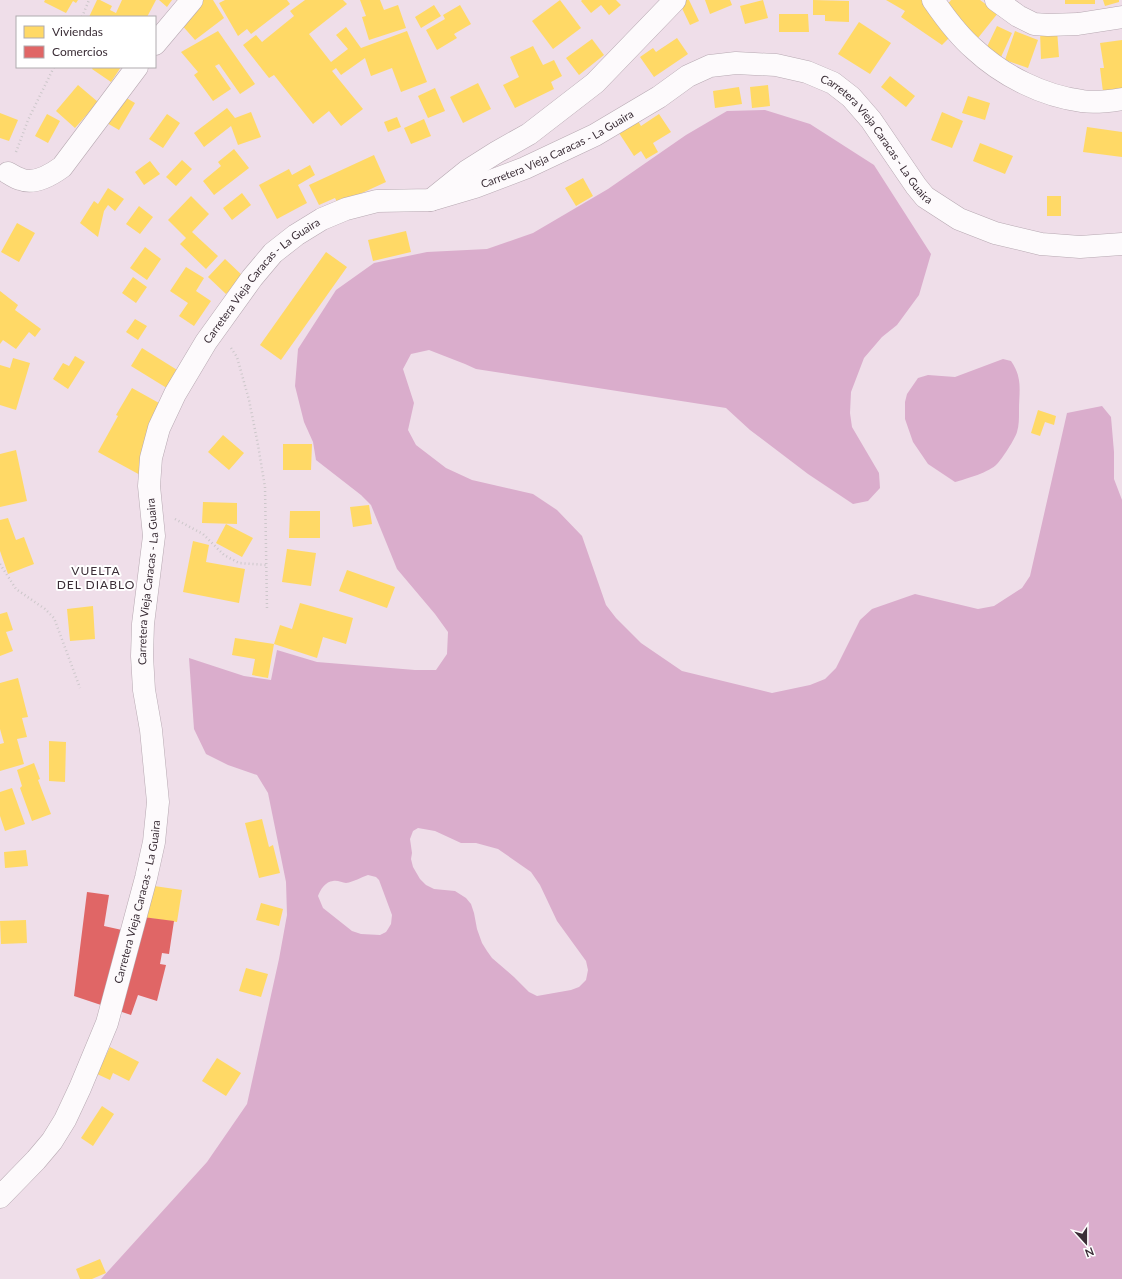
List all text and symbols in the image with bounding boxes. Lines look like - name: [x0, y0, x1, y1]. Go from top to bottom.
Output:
- legend: [16, 16, 156, 68]
- text: Viviendas: [52, 24, 103, 39]
- text: Comercios: [52, 44, 108, 59]
- street label: Carretera Vieja Caracas - La Guaira: [819, 72, 935, 206]
- street label: Carretera Vieja Caracas - La Guaira: [479, 107, 636, 190]
- street label: Carretera Vieja Caracas - La Guaira: [200, 215, 322, 346]
- street label: Carretera Vieja Caracas - La Guaira: [135, 498, 160, 665]
- district label: VUELTA DEL DIABLO: [57, 563, 135, 592]
- street label: Carretera Vieja Caracas - La Guaira: [111, 819, 162, 985]
- north arrow: [1066, 1223, 1106, 1263]
- text: N: [1083, 1245, 1096, 1260]

